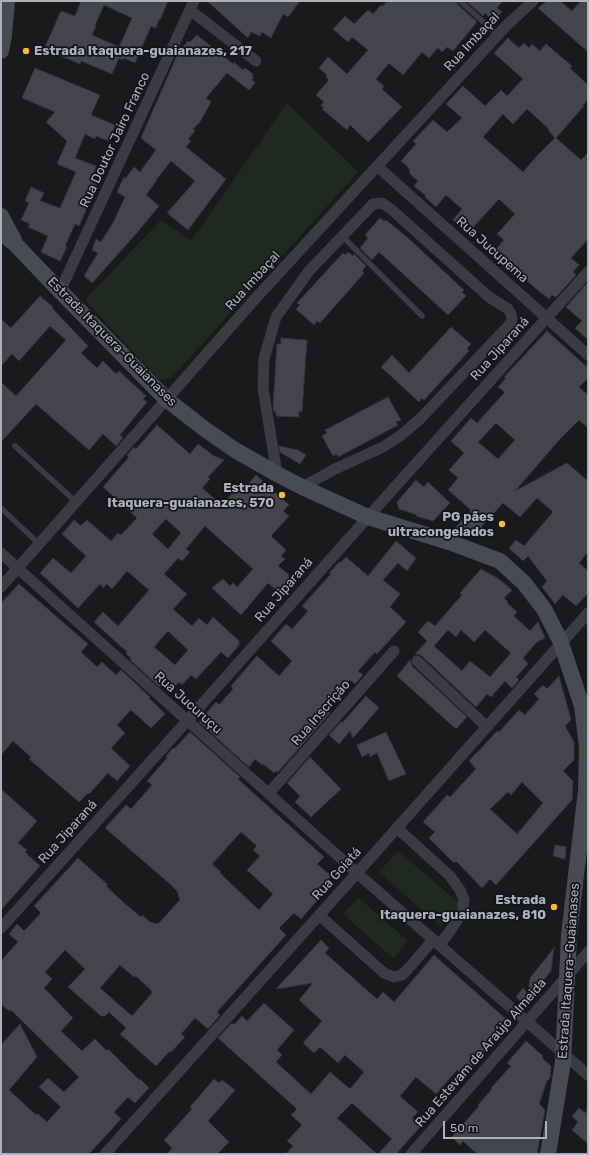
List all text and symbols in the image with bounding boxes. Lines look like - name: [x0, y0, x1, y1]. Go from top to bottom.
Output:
- street label: Rua Imbaçal: [441, 10, 503, 74]
- place label: Estrada Itaquera-guaianazes, 217: [34, 43, 252, 59]
- marker: Estrada Itaquera-guaianazes, 217: [21, 46, 31, 56]
- street label: Rua Doutor Jairo Franco: [77, 70, 153, 210]
- street label: Rua Jucupema: [453, 214, 531, 286]
- street label: Rua Imbaçal: [222, 248, 284, 314]
- street label: Estrada Itaquera-Guaianases: [44, 274, 180, 410]
- street label: Rua Jiparaná: [467, 314, 533, 384]
- place label: Estrada Itaquera-guaianazes, 570: [107, 480, 274, 511]
- marker: Estrada Itaquera-guaianazes, 570: [277, 490, 287, 500]
- place label: PG pães ultracongelados: [388, 509, 494, 540]
- marker: PG pães ultracongelados: [497, 519, 507, 529]
- street label: Rua Jiparaná: [252, 555, 316, 625]
- street label: Rua Jucuruçu: [151, 669, 225, 737]
- street label: Rua Inscrição: [288, 677, 354, 749]
- street label: Rua Jiparaná: [35, 797, 101, 867]
- street label: Rua Goiatá: [309, 844, 365, 904]
- street label: Estrada Itaquera-Guaianases: [555, 882, 583, 1060]
- place label: Estrada Itaquera-guaianazes, 810: [380, 892, 546, 923]
- marker: Estrada Itaquera-guaianazes, 810: [549, 902, 559, 912]
- street label: Rua Estevam de Araújo Almeida: [412, 976, 550, 1130]
- scale bar: [445, 1113, 549, 1139]
- text: 50 m: [450, 1121, 478, 1135]

